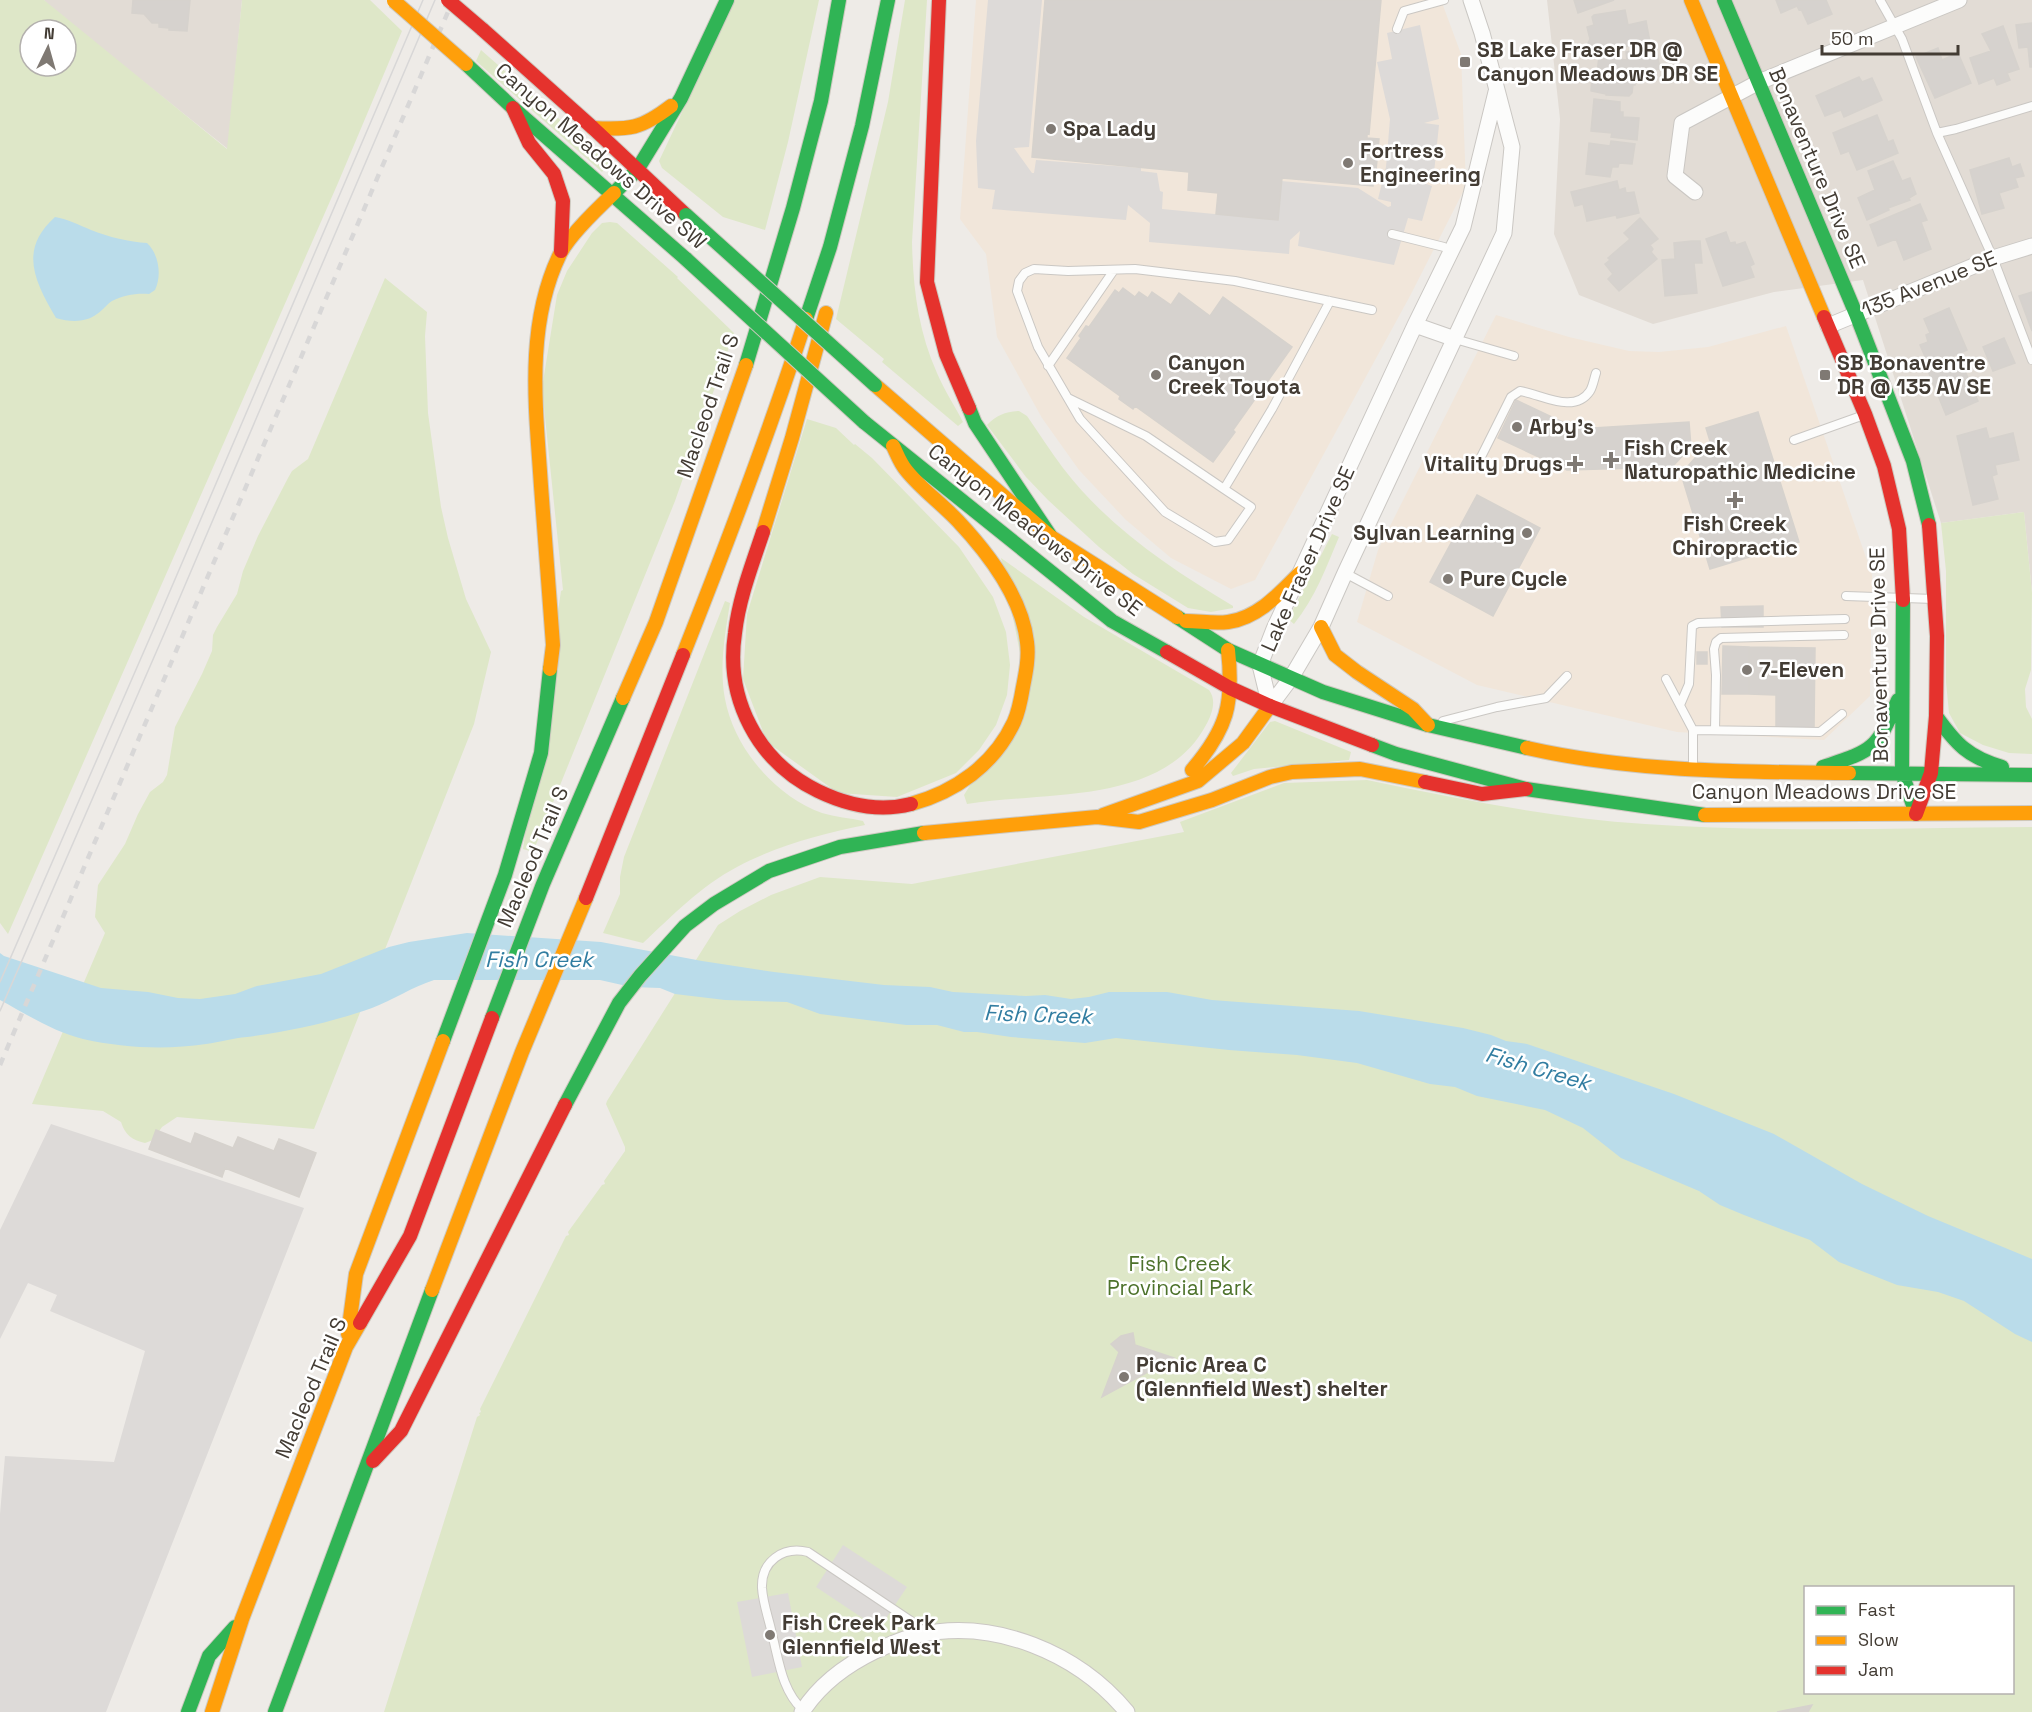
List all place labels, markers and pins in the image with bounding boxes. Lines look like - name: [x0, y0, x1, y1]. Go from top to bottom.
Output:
- place label: SB Lake Fraser DR @ Canyon Meadows DR SE: [1477, 36, 1718, 87]
- marker: SB Lake Fraser DR @ Canyon Meadows DR SE: [1458, 55, 1472, 69]
- place label: Spa Lady: [1063, 115, 1156, 142]
- marker: Spa Lady: [1044, 122, 1058, 136]
- place label: Fortress Engineering: [1360, 137, 1481, 188]
- marker: Fortress Engineering: [1341, 156, 1355, 170]
- place label: Canyon Creek Toyota: [1168, 349, 1301, 400]
- place label: SB Bonaventre DR @ 135 AV SE: [1837, 349, 1991, 400]
- marker: Canyon Creek Toyota: [1149, 368, 1163, 382]
- marker: SB Bonaventre DR @ 135 AV SE: [1818, 368, 1832, 382]
- place label: Arby's: [1529, 413, 1594, 440]
- marker: Arby's: [1510, 420, 1524, 434]
- place label: Fish Creek Naturopathic Medicine: [1624, 434, 1856, 485]
- place label: Vitality Drugs: [1424, 450, 1563, 477]
- marker: Fish Creek Naturopathic Medicine: [1602, 451, 1620, 469]
- marker: Vitality Drugs: [1568, 457, 1582, 471]
- marker: Fish Creek Chiropractic: [1726, 491, 1744, 509]
- place label: Fish Creek Chiropractic: [1672, 510, 1798, 561]
- place label: Sylvan Learning: [1353, 519, 1515, 546]
- marker: Sylvan Learning: [1520, 526, 1534, 540]
- place label: Pure Cycle: [1460, 565, 1567, 592]
- marker: Pure Cycle: [1441, 572, 1455, 586]
- place label: 7-Eleven: [1759, 656, 1844, 683]
- marker: 7-Eleven: [1740, 663, 1754, 677]
- place label: Picnic Area C (Glennfield West) shelter: [1136, 1351, 1388, 1402]
- marker: Picnic Area C (Glennfield West) shelter: [1117, 1370, 1131, 1384]
- place label: Fish Creek Park Glennfield West: [782, 1609, 941, 1660]
- marker: Fish Creek Park Glennfield West: [763, 1628, 777, 1642]

